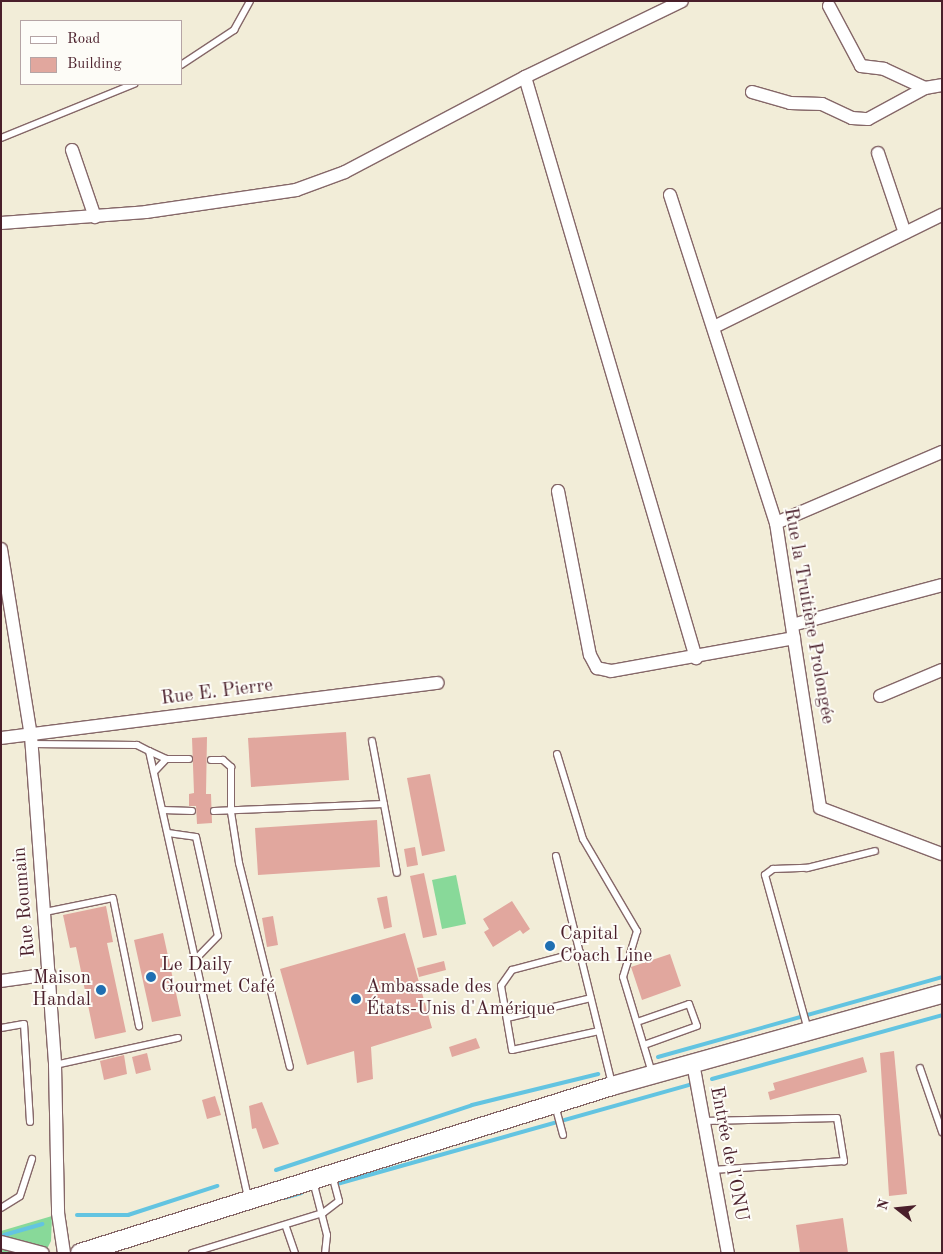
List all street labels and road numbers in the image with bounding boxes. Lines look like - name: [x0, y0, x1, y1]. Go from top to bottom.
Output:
- street label: Rue la Truitière Prolongée: [778, 506, 838, 726]
- street label: Rue E. Pierre: [160, 675, 274, 711]
- street label: Rue Roumain: [9, 846, 41, 958]
- street label: Entrée de l'ONU: [704, 1085, 752, 1223]

